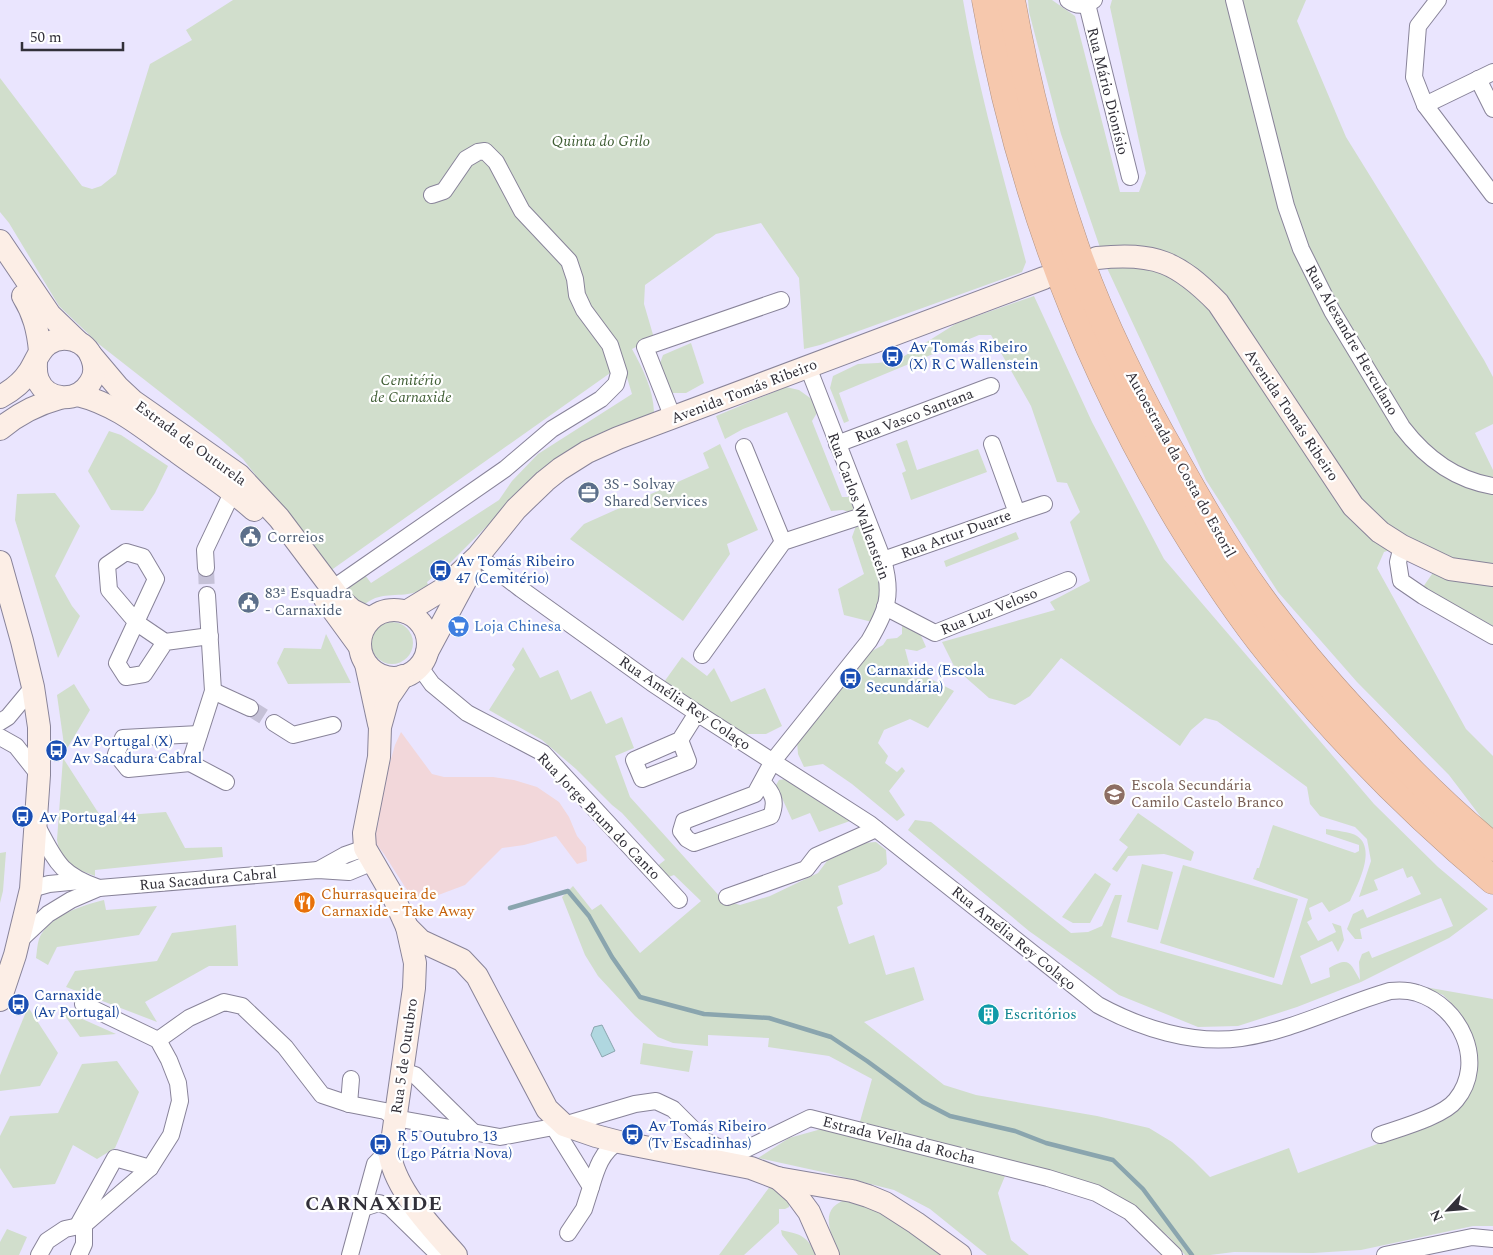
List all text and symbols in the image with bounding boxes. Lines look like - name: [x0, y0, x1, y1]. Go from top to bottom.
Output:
- scale bar: [22, 20, 124, 52]
- street label: Rua Mário Dionísio: [1081, 25, 1134, 157]
- text: 50 m: [30, 26, 62, 49]
- park label: Quinta do Grilo: [552, 130, 650, 153]
- street label: Rua Alexandre Herculano: [1299, 261, 1404, 420]
- place label: Av Tomás Ribeiro (X) R C Wallenstein: [909, 336, 1039, 376]
- bus stop icon: Av Tomás Ribeiro (X) R C Wallenstein: [881, 344, 905, 368]
- street label: Avenida Tomás Ribeiro: [1239, 345, 1344, 486]
- street label: Avenida Tomás Ribeiro: [668, 353, 821, 430]
- street label: Autoestrada da Costa do Estoril: [1119, 366, 1242, 562]
- park label: Cemitério de Carnaxide: [370, 369, 452, 409]
- street label: Rua Vasco Santana: [851, 382, 978, 449]
- street label: Estrada de Outurela: [130, 395, 252, 492]
- street label: Rua Carlos Wallenstein: [821, 429, 896, 583]
- place label: 3S - Solvay Shared Services: [604, 473, 708, 513]
- office icon: 3S - Solvay Shared Services: [576, 481, 600, 505]
- street label: Rua Artur Duarte: [898, 504, 1015, 565]
- public building icon: Correios: [239, 525, 263, 549]
- place label: Correios: [267, 526, 324, 549]
- place label: Av Tomás Ribeiro 47 (Cemitério): [456, 550, 575, 590]
- bus stop icon: Av Tomás Ribeiro 47 (Cemitério): [428, 558, 452, 582]
- place label: 83ª Esquadra - Carnaxide: [265, 582, 353, 622]
- street label: Rua Luz Veloso: [937, 582, 1041, 641]
- public building icon: 83ª Esquadra - Carnaxide: [237, 590, 261, 614]
- supermarket icon: Loja Chinesa: [446, 614, 470, 638]
- place label: Loja Chinesa: [474, 615, 562, 638]
- street label: Rua Amélia Rey Colaço: [614, 650, 755, 756]
- place label: Carnaxide (Escola Secundária): [866, 659, 985, 699]
- bus stop icon: Carnaxide (Escola Secundária): [838, 667, 862, 691]
- place label: Av Portugal (X) Av Sacadura Cabral: [72, 730, 202, 770]
- bus stop icon: Av Portugal (X) Av Sacadura Cabral: [44, 738, 68, 762]
- street label: Rua Jorge Brum do Canto: [531, 747, 666, 885]
- place label: Escola Secundária Camilo Castelo Branco: [1131, 774, 1284, 814]
- school or university icon: Escola Secundária Camilo Castelo Branco: [1103, 782, 1127, 806]
- bus stop icon: Av Portugal 44: [11, 805, 35, 829]
- place label: Av Portugal 44: [39, 806, 137, 829]
- street label: Rua Sacadura Cabral: [138, 862, 278, 897]
- street label: Rua Amélia Rey Colaço: [946, 881, 1081, 996]
- place label: Churrasqueira de Carnaxide - Take Away: [321, 883, 475, 923]
- restaurant icon: Churrasqueira de Carnaxide - Take Away: [293, 891, 317, 915]
- place label: Carnaxide (Av Portugal): [34, 984, 120, 1024]
- bus stop icon: Carnaxide (Av Portugal): [6, 992, 30, 1016]
- street label: Rua 5 de Outubro: [385, 997, 424, 1115]
- building icon: Escritórios: [976, 1002, 1000, 1026]
- place label: Escritórios: [1004, 1003, 1077, 1026]
- street label: Estrada Velha da Rocha: [820, 1110, 978, 1171]
- place label: Av Tomás Ribeiro (Tv Escadinhas): [648, 1115, 767, 1155]
- bus stop icon: Av Tomás Ribeiro (Tv Escadinhas): [620, 1123, 644, 1147]
- place label: R 5 Outubro 13 (Lgo Pátria Nova): [397, 1125, 512, 1165]
- bus stop icon: R 5 Outubro 13 (Lgo Pátria Nova): [369, 1133, 393, 1157]
- north arrow: [1423, 1185, 1473, 1235]
- district label: CARNAXIDE: [305, 1189, 443, 1219]
- text: N: [1425, 1206, 1449, 1225]

